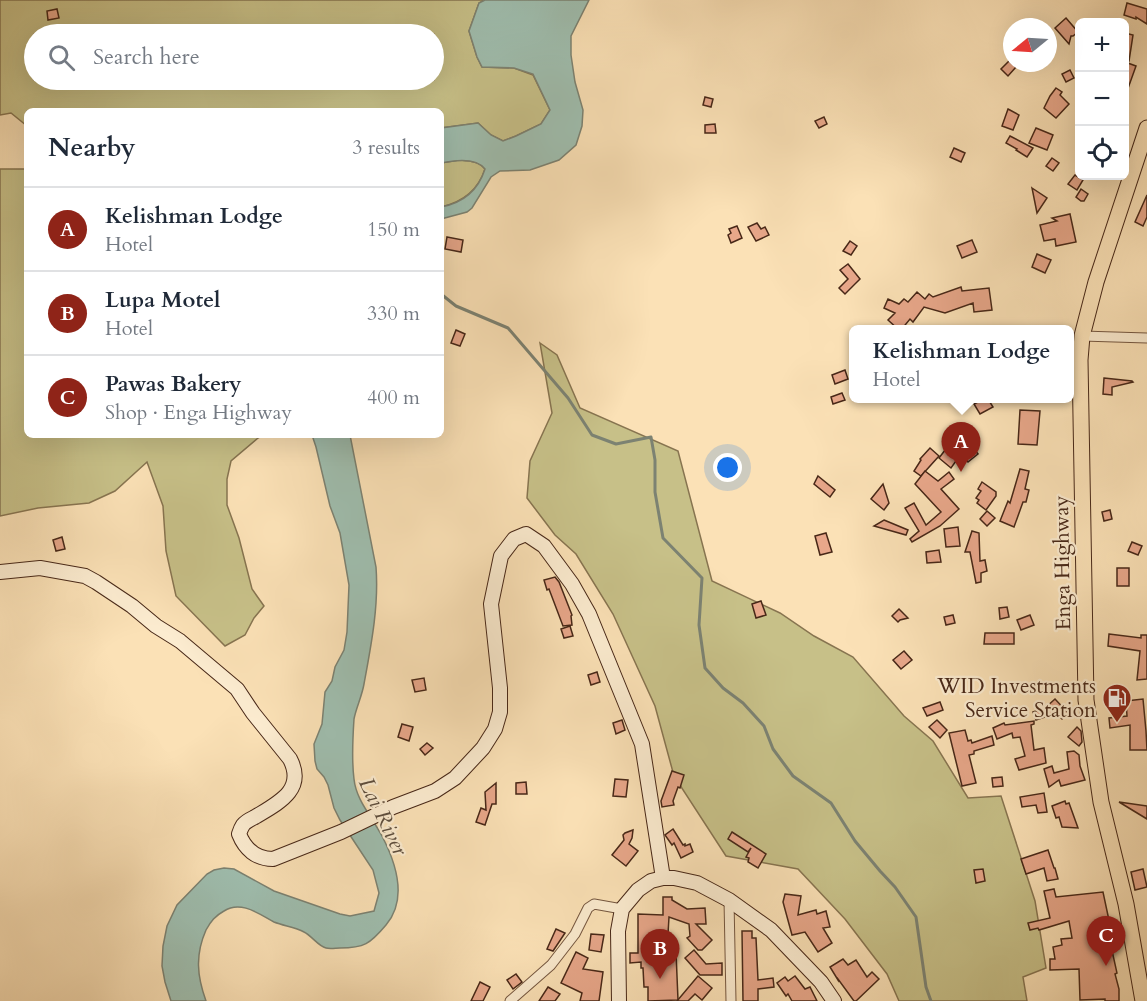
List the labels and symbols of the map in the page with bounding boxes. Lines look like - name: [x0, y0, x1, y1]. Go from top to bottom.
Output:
- north arrow: [1003, 18, 1057, 72]
- pin: A: [942, 422, 980, 472]
- your location: [713, 453, 742, 482]
- street label: Enga Highway: [1047, 495, 1078, 631]
- place label: WID Investments Service Station: [936, 672, 1096, 725]
- fuel station icon: WID Investments Service Station: [1101, 682, 1133, 724]
- water label: Lai River: [351, 772, 415, 861]
- pin: C: [1086, 916, 1126, 966]
- pin: B: [640, 930, 680, 979]

